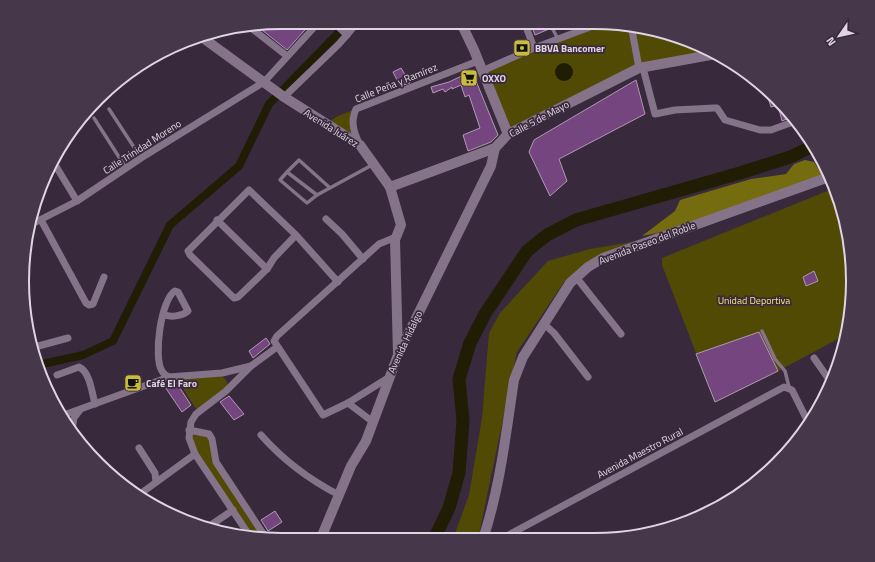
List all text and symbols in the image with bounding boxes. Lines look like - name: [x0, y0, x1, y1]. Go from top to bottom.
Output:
- north arrow: [819, 16, 859, 56]
- text: N: [822, 34, 839, 49]
- bank icon: BBVA Bancomer: [512, 38, 532, 58]
- place label: BBVA Bancomer: [535, 41, 605, 56]
- street label: Calle Peña y Ramírez: [353, 59, 440, 106]
- supermarket icon: OXXO: [459, 68, 479, 88]
- place label: OXXO: [482, 71, 507, 86]
- street label: Calle 5 de Mayo: [506, 97, 572, 141]
- street label: Avenida Juárez: [301, 105, 362, 151]
- street label: Calle Trinidad Moreno: [100, 116, 184, 178]
- street label: Avenida Paseo del Roble: [596, 218, 698, 268]
- park label: Unidad Deportiva: [718, 293, 790, 308]
- street label: Avenida Hidalgo: [384, 308, 426, 376]
- cafe icon: Café El Faro: [123, 373, 143, 393]
- place label: Café El Faro: [146, 376, 197, 391]
- street label: Avenida Maestro Rural: [594, 424, 686, 482]

